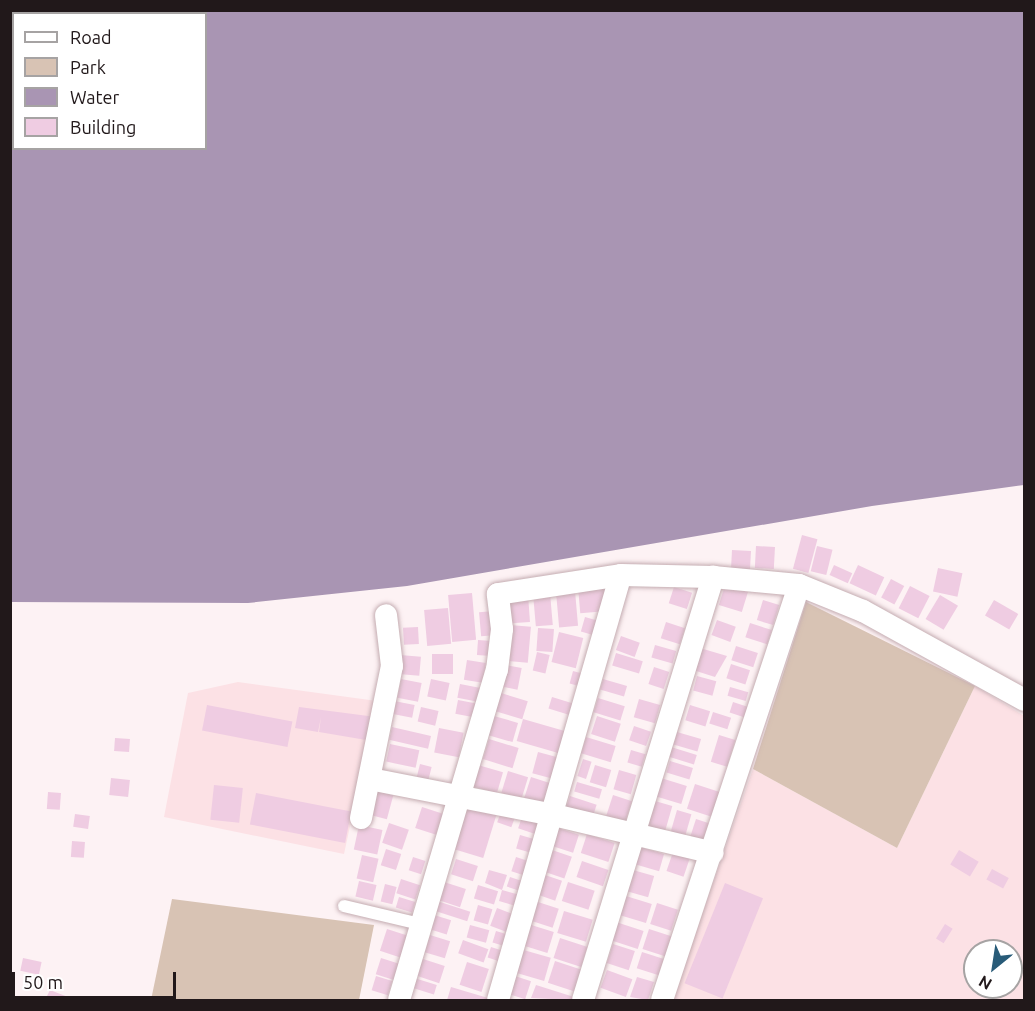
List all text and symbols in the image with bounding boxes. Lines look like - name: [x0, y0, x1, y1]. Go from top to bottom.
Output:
- legend: [12, 12, 207, 150]
- text: Road: [70, 27, 112, 47]
- text: Park: [70, 57, 106, 77]
- text: Water: [70, 87, 119, 107]
- text: Building: [70, 117, 136, 137]
- north arrow: [963, 939, 1023, 999]
- scale bar: [15, 960, 178, 998]
- text: 50 m: [23, 972, 63, 992]
- text: N: [975, 972, 995, 994]

